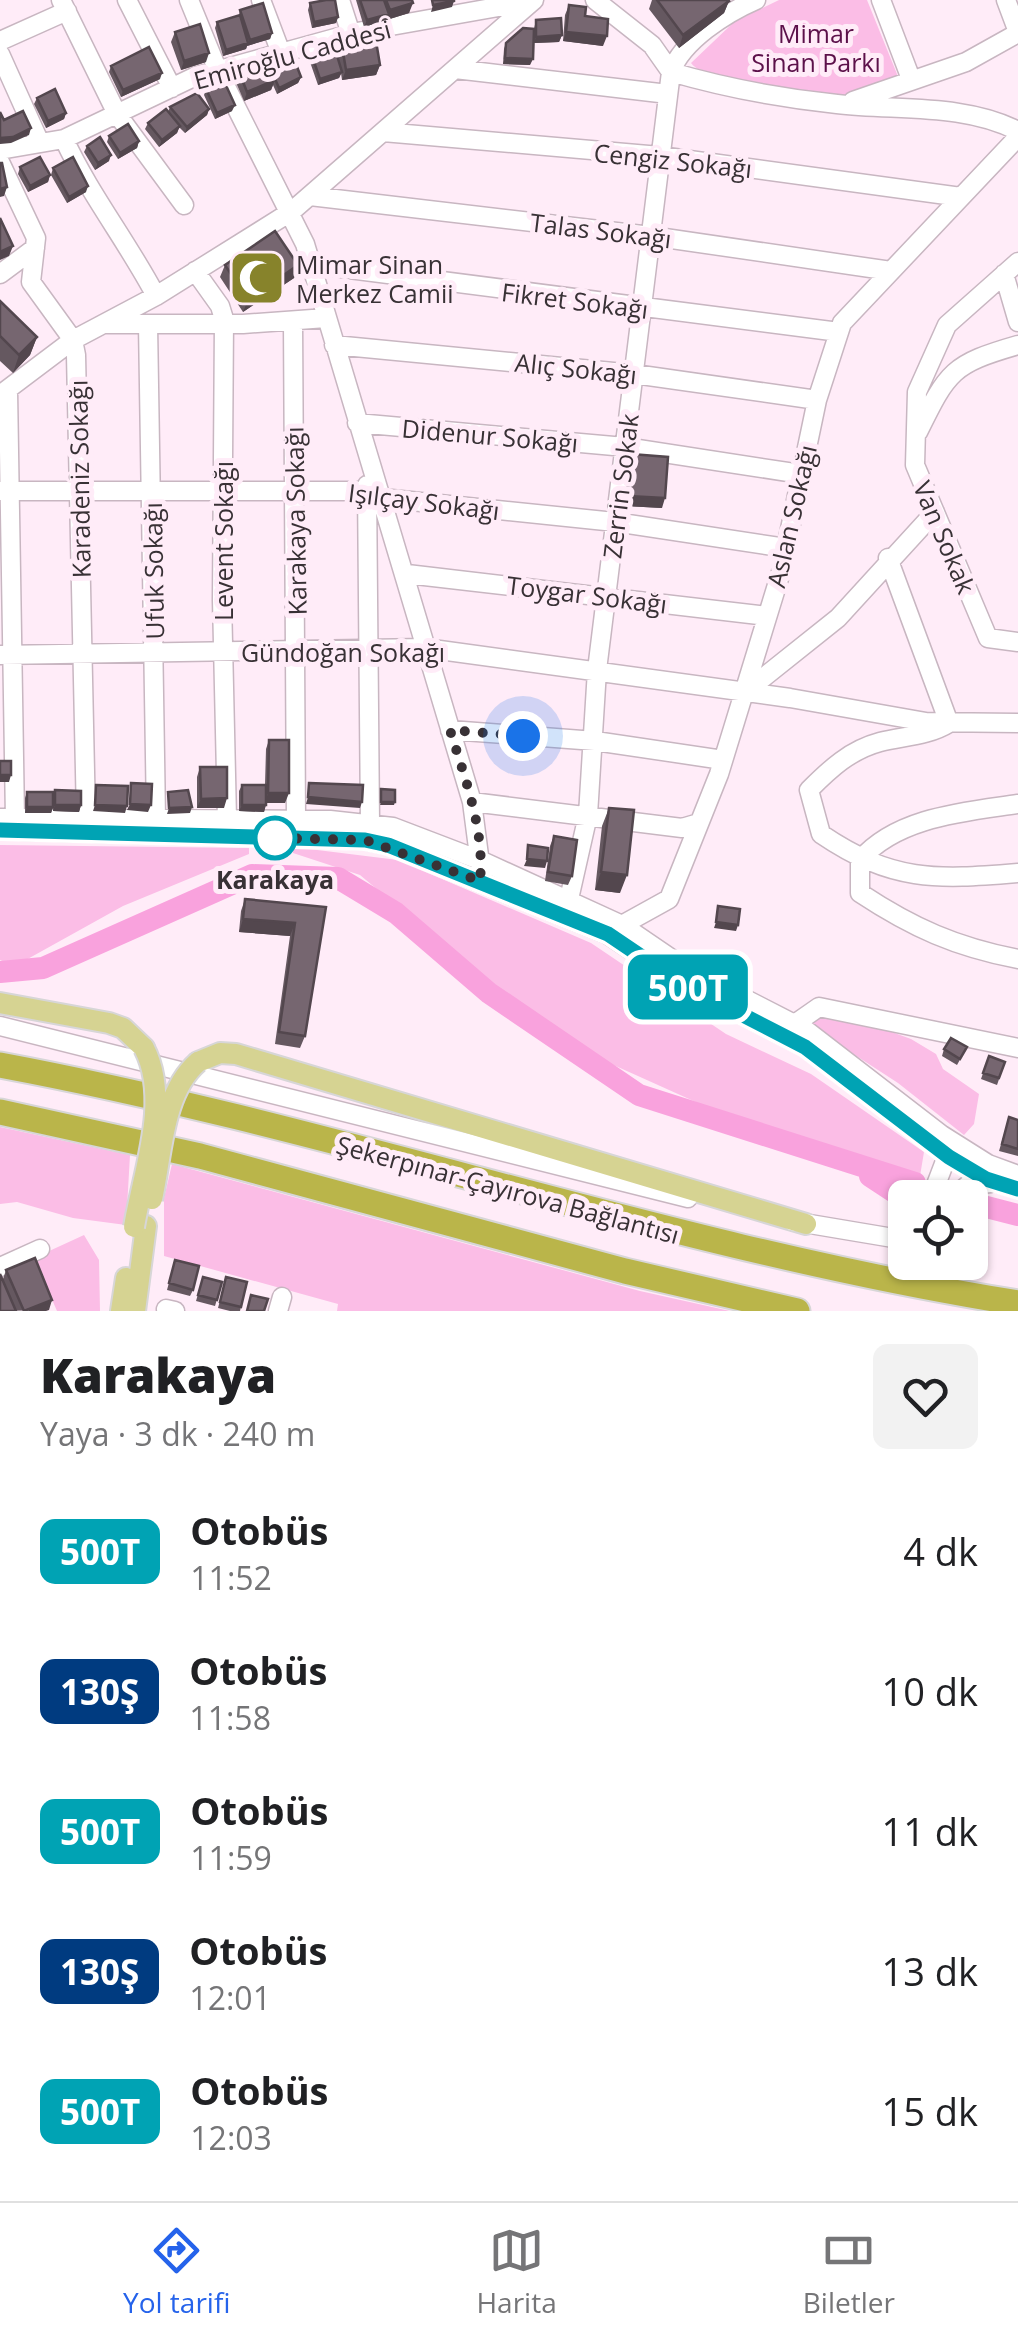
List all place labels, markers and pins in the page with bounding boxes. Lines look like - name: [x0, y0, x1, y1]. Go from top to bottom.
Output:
- place label: Mimar Sinan Merkez Camii: [296, 247, 454, 310]
- mosque icon: Mimar Sinan Merkez Camii: [227, 248, 287, 308]
- marker: Karakaya: [254, 817, 296, 859]
- place label: Karakaya: [216, 862, 334, 896]

